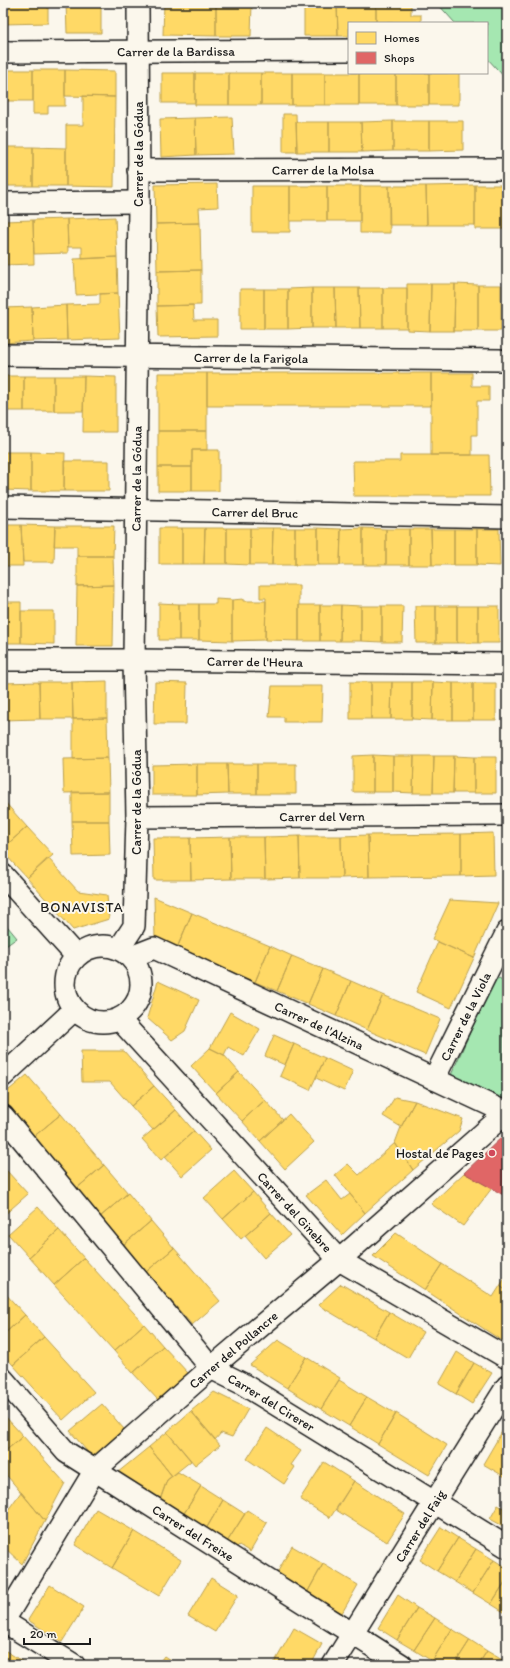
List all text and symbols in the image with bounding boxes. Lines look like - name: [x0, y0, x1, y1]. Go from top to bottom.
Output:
- legend: [348, 22, 488, 74]
- text: Homes: [384, 31, 420, 45]
- street label: Carrer de la Bardissa: [117, 44, 235, 59]
- text: Shops: [384, 51, 415, 65]
- street label: Carrer de la Gódua: [131, 101, 146, 207]
- street label: Carrer de la Molsa: [272, 162, 374, 178]
- street label: Carrer de la Farigola: [194, 350, 309, 366]
- street label: Carrer de la Gódua: [128, 425, 145, 532]
- street label: Carrer del Bruc: [212, 504, 298, 521]
- street label: Carrer de l'Heura: [207, 654, 303, 670]
- street label: Carrer de la Gódua: [129, 749, 144, 855]
- street label: Carrer del Vern: [279, 809, 365, 824]
- district label: BONAVISTA: [40, 899, 124, 916]
- street label: Carrer de la Viola: [437, 969, 494, 1063]
- street label: Carrer de l'Alzina: [272, 998, 366, 1053]
- place label: Hostal de Pages: [396, 1146, 484, 1161]
- marker: Hostal de Pages: [487, 1148, 497, 1158]
- street label: Carrer del Ginebre: [254, 1169, 335, 1255]
- street label: Carrer del Pollancre: [186, 1308, 281, 1392]
- street label: Carrer del Cirerer: [225, 1371, 317, 1435]
- street label: Carrer del Faig: [392, 1487, 449, 1565]
- street label: Carrer del Freixe: [149, 1502, 236, 1564]
- scale bar: [24, 1620, 90, 1646]
- text: 20 m: [30, 1627, 57, 1641]

